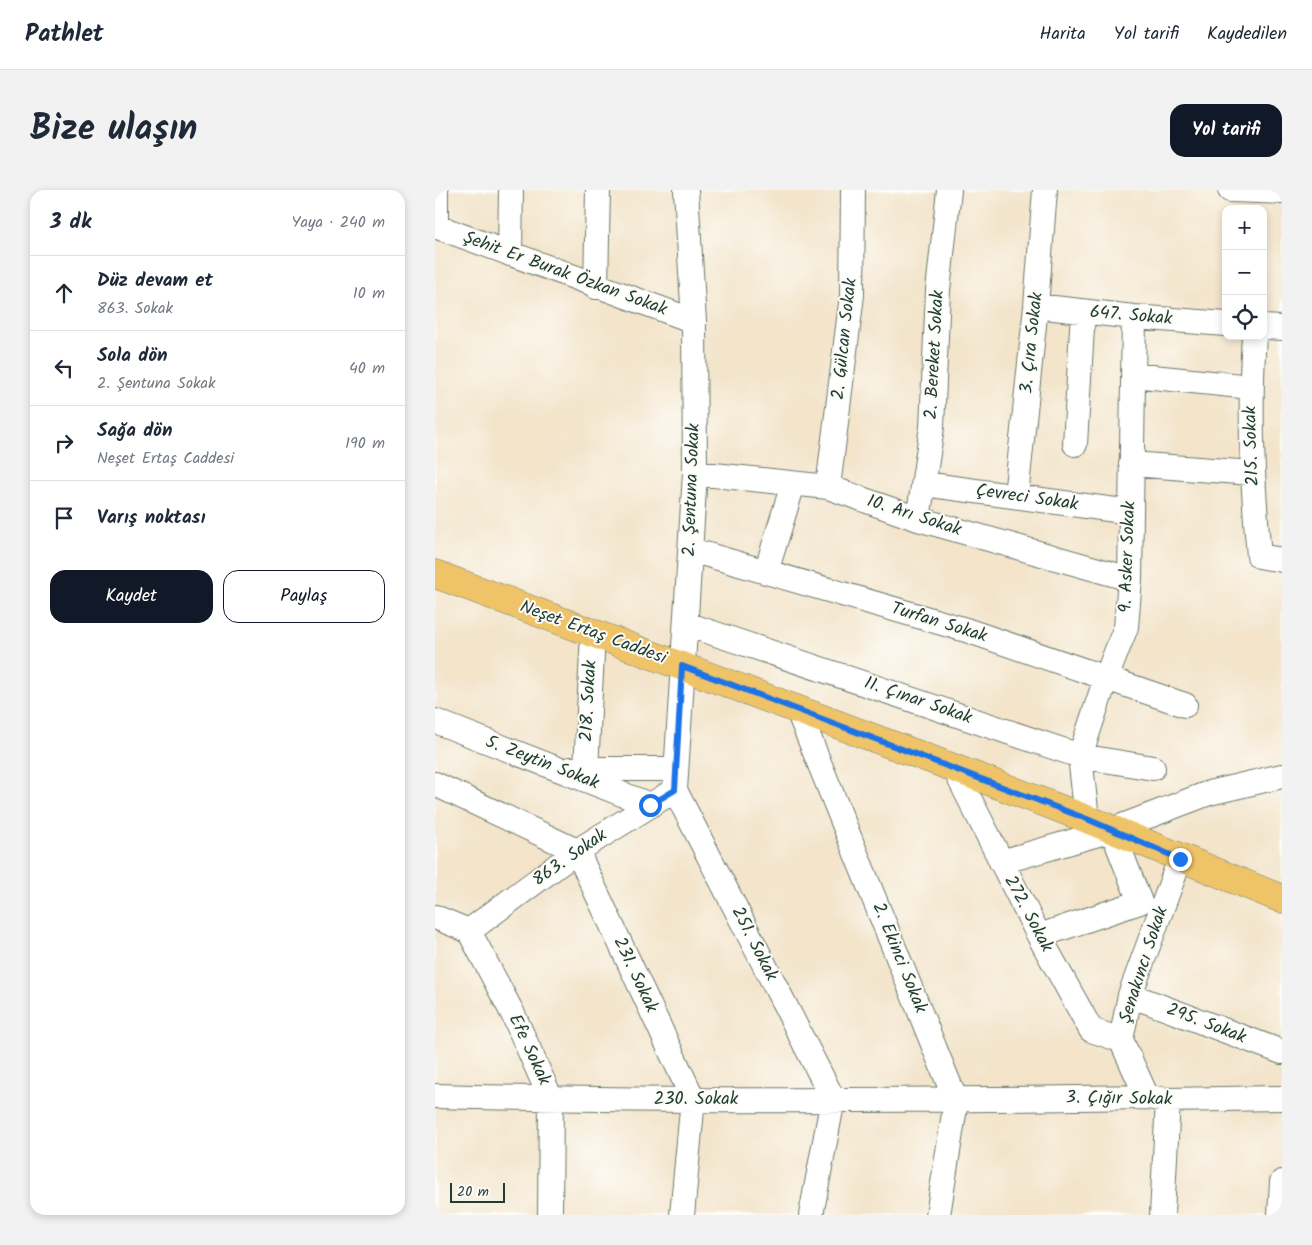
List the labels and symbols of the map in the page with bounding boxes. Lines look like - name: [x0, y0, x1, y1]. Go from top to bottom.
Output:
- street label: Şehit Er Burak Özkan Sokak: [459, 224, 672, 325]
- street label: 2. Gülcan Sokak: [824, 276, 866, 401]
- street label: 2. Bereket Sokak: [917, 289, 953, 420]
- street label: 3. Çıra Sokak: [1012, 290, 1052, 395]
- street label: 647. Sokak: [1089, 298, 1174, 334]
- street label: 215. Sokak: [1236, 405, 1268, 487]
- street label: 2. Şentuna Sokak: [675, 422, 709, 557]
- street label: Çevreci Sokak: [974, 476, 1081, 520]
- street label: 10. Arı Sokak: [863, 487, 966, 545]
- street label: 9. Asker Sokak: [1112, 500, 1144, 613]
- street label: Neşet Ertaş Caddesi: [516, 593, 671, 673]
- street label: Turfan Sokak: [887, 595, 991, 652]
- street label: 218. Sokak: [572, 659, 606, 742]
- street label: 11. Çınar Sokak: [860, 669, 976, 733]
- street label: 5. Zeytin Sokak: [481, 728, 604, 798]
- route start: [639, 794, 662, 817]
- street label: 863. Sokak: [527, 821, 614, 894]
- route end: [1169, 848, 1192, 871]
- street label: 272. Sokak: [996, 870, 1061, 958]
- street label: 2. Ekinci Sokak: [864, 898, 935, 1018]
- street label: 251. Sokak: [723, 902, 785, 987]
- street label: Şenakıncı Sokak: [1111, 902, 1177, 1027]
- street label: 231. Sokak: [605, 932, 665, 1018]
- street label: 295. Sokak: [1162, 996, 1251, 1053]
- street label: Efe Sokak: [500, 1010, 558, 1091]
- street label: 3. Çığır Sokak: [1065, 1084, 1173, 1114]
- street label: 230. Sokak: [654, 1085, 739, 1114]
- scale bar: [450, 1180, 505, 1203]

